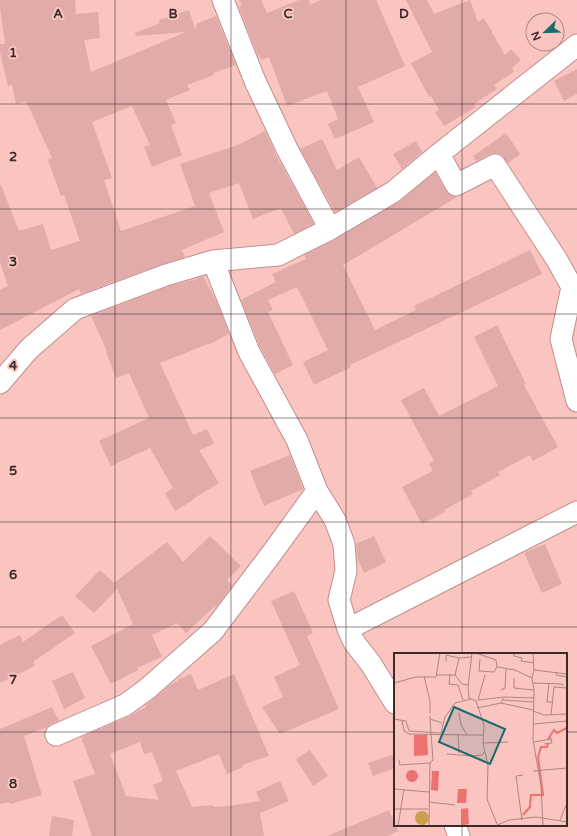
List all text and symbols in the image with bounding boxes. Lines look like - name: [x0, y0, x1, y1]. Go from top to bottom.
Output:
- text: A: [53, 6, 63, 22]
- text: B: [168, 6, 178, 22]
- text: C: [283, 6, 293, 22]
- text: D: [399, 6, 409, 22]
- north arrow: [525, 12, 565, 52]
- text: N: [529, 29, 544, 42]
- text: 1: [9, 45, 17, 61]
- text: 2: [9, 149, 17, 165]
- text: 3: [9, 254, 17, 270]
- text: 4: [9, 358, 18, 374]
- text: 5: [9, 463, 17, 479]
- text: 6: [9, 567, 17, 583]
- inset map: [394, 653, 567, 826]
- text: 7: [9, 672, 17, 688]
- text: 8: [9, 776, 17, 792]

